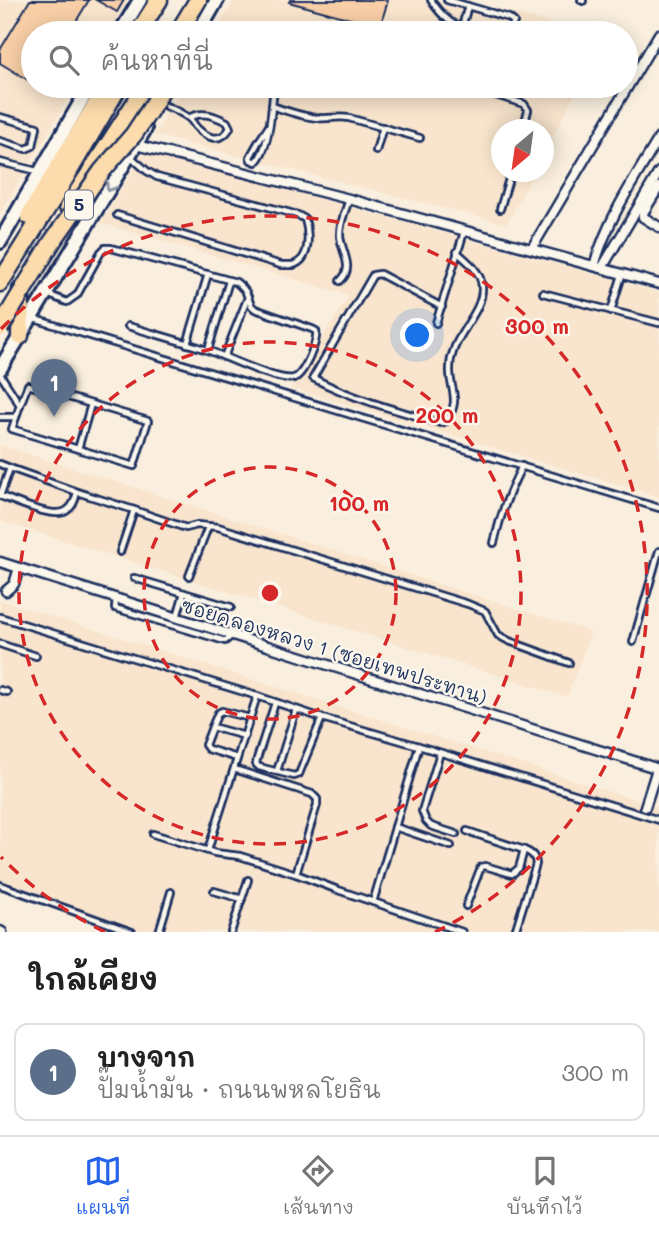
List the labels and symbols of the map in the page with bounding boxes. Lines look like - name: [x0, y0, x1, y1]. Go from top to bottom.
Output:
- north arrow: [491, 119, 554, 182]
- one-way arrow: [105, 180, 118, 193]
- road number: 5: [65, 190, 93, 220]
- text: 300 m: [505, 312, 569, 339]
- your location: [400, 318, 434, 352]
- pin: 1: [31, 359, 77, 417]
- text: 200 m: [416, 401, 478, 428]
- text: 100 m: [329, 489, 389, 516]
- centre of rings: [258, 581, 282, 605]
- street label: ซอยคลองหลวง 1 (ซอยเทพประทาน): [178, 592, 490, 709]

